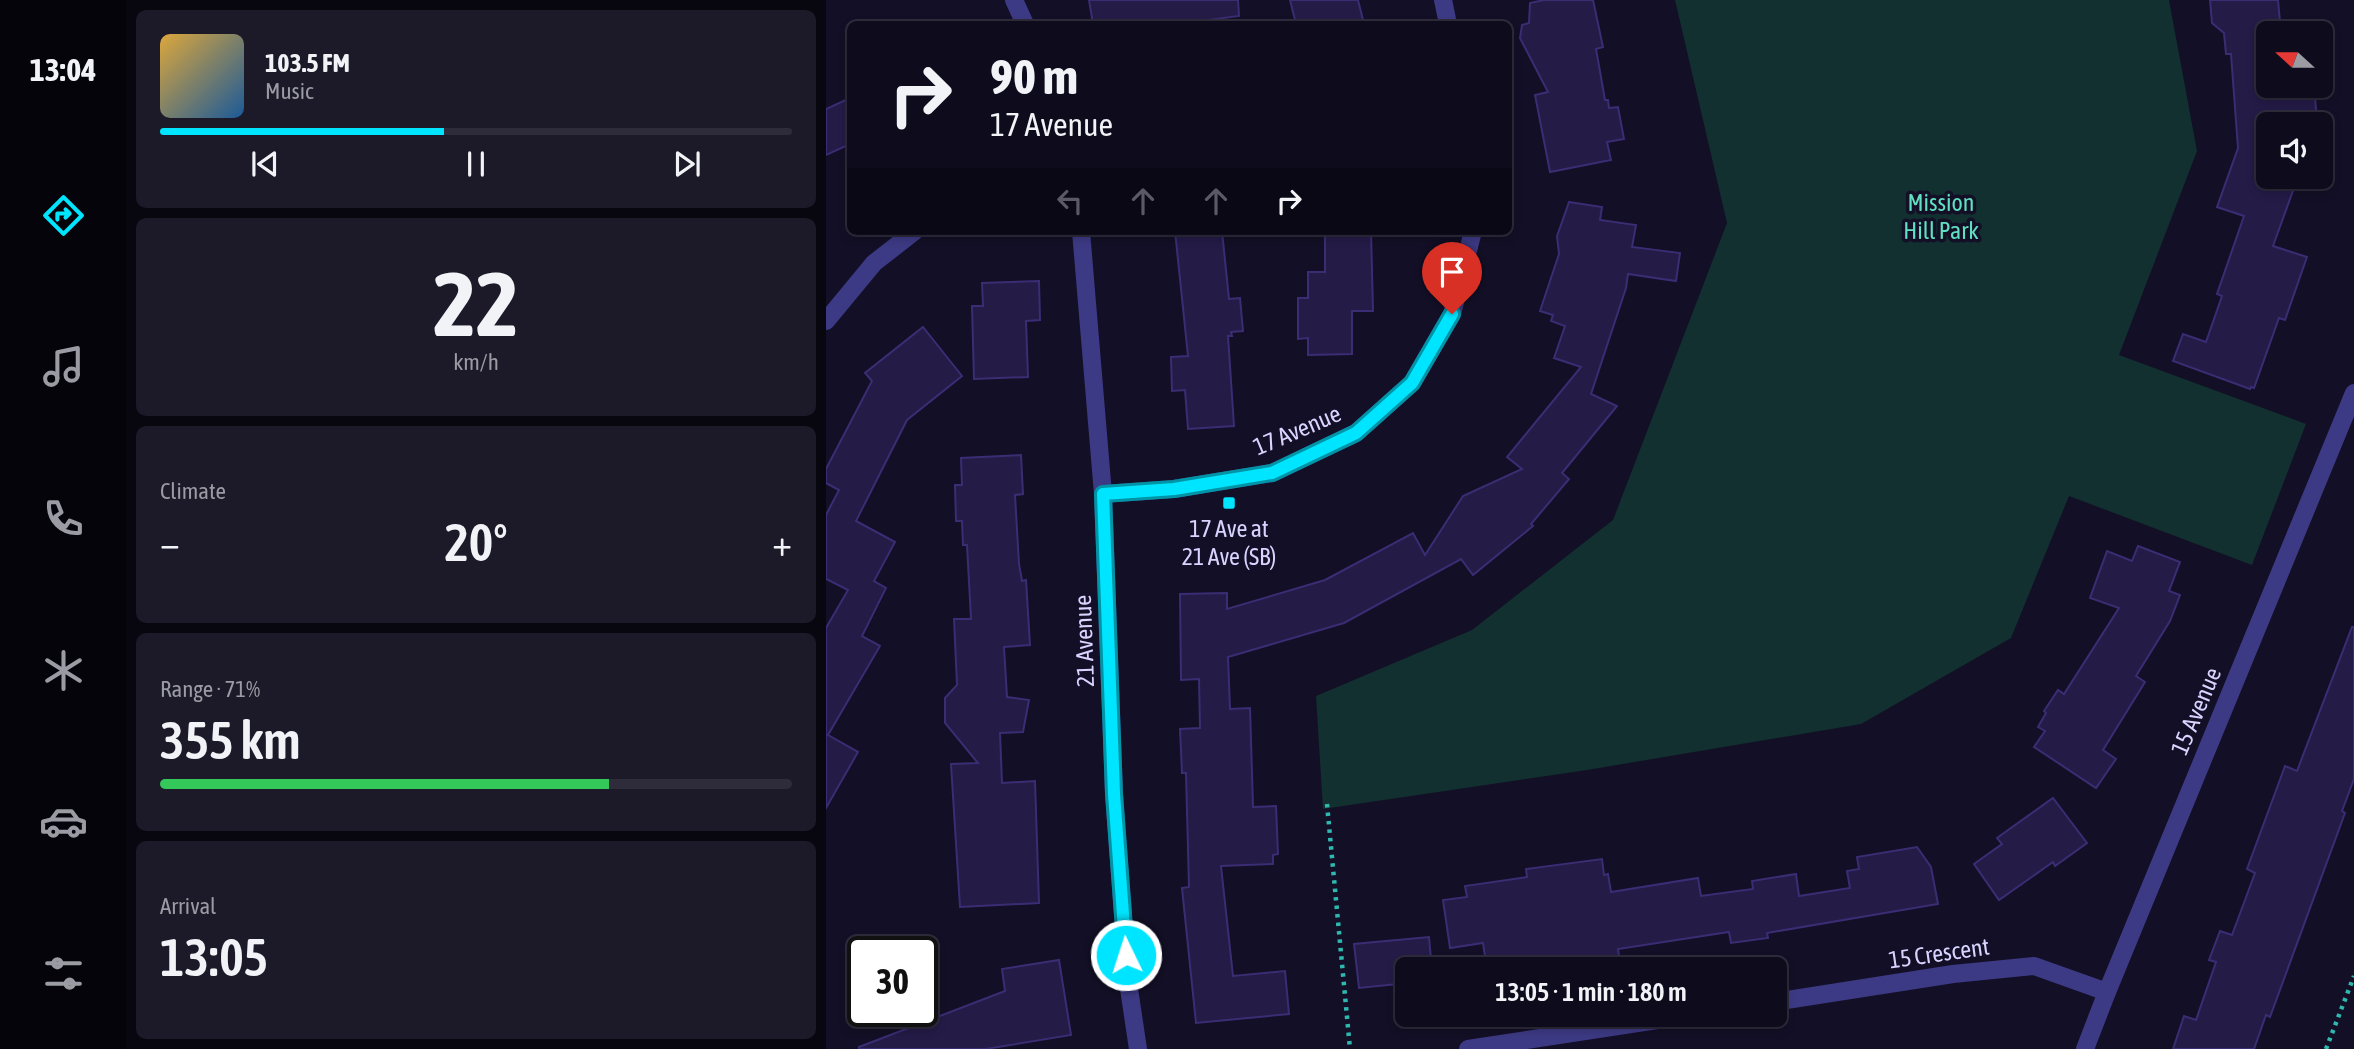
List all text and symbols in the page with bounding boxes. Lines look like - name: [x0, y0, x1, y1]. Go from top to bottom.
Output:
- north arrow: [2256, 21, 2333, 98]
- map controls: [2256, 21, 2333, 189]
- text: 103.5 FM: [265, 48, 350, 78]
- text: 90 m: [990, 48, 1078, 104]
- icon: right: [875, 49, 966, 140]
- text: 13:04: [30, 51, 96, 88]
- text: Music: [265, 78, 313, 104]
- text: 17 Avenue: [990, 106, 1113, 143]
- button: sound: [2256, 112, 2333, 189]
- icon: previous: [246, 145, 284, 183]
- icon: pause: [457, 145, 495, 183]
- icon: next: [668, 145, 706, 183]
- icon: left: [1051, 182, 1089, 220]
- icon: ahead: [1124, 182, 1162, 220]
- icon: ahead: [1197, 182, 1235, 220]
- icon: right: [1270, 182, 1308, 220]
- park label: Mission Hill Park: [1903, 189, 1979, 244]
- icon: directions: [39, 191, 88, 240]
- pin: [1422, 242, 1482, 314]
- text: 22: [433, 251, 519, 355]
- icon: arrive: [1433, 253, 1471, 291]
- icon: music: [39, 342, 88, 391]
- text: km/h: [453, 349, 499, 375]
- street label: 17 Avenue: [1249, 400, 1345, 460]
- text: Climate: [160, 478, 226, 504]
- icon: phone: [39, 494, 88, 543]
- marker: 17 Ave at 21 Ave (SB): [1221, 495, 1237, 511]
- text: 20°: [444, 512, 508, 572]
- place label: 17 Ave at 21 Ave (SB): [1182, 515, 1276, 570]
- text: −: [160, 521, 180, 564]
- text: +: [772, 521, 792, 564]
- street label: 21 Avenue: [1069, 594, 1099, 688]
- icon: climate: [39, 646, 88, 695]
- street label: 15 Avenue: [2166, 663, 2226, 759]
- text: Range · 71%: [160, 676, 260, 702]
- text: 355 km: [160, 710, 301, 770]
- icon: car: [39, 797, 88, 846]
- text: Arrival: [160, 893, 216, 919]
- position arrow: [1089, 918, 1163, 992]
- text: 13:05: [160, 927, 268, 987]
- street label: 15 Crescent: [1887, 933, 1991, 973]
- speed limit sign: 30: [847, 936, 938, 1027]
- icon: filters: [39, 949, 88, 998]
- text: 13:05 · 1 min · 180 m: [1495, 977, 1687, 1007]

